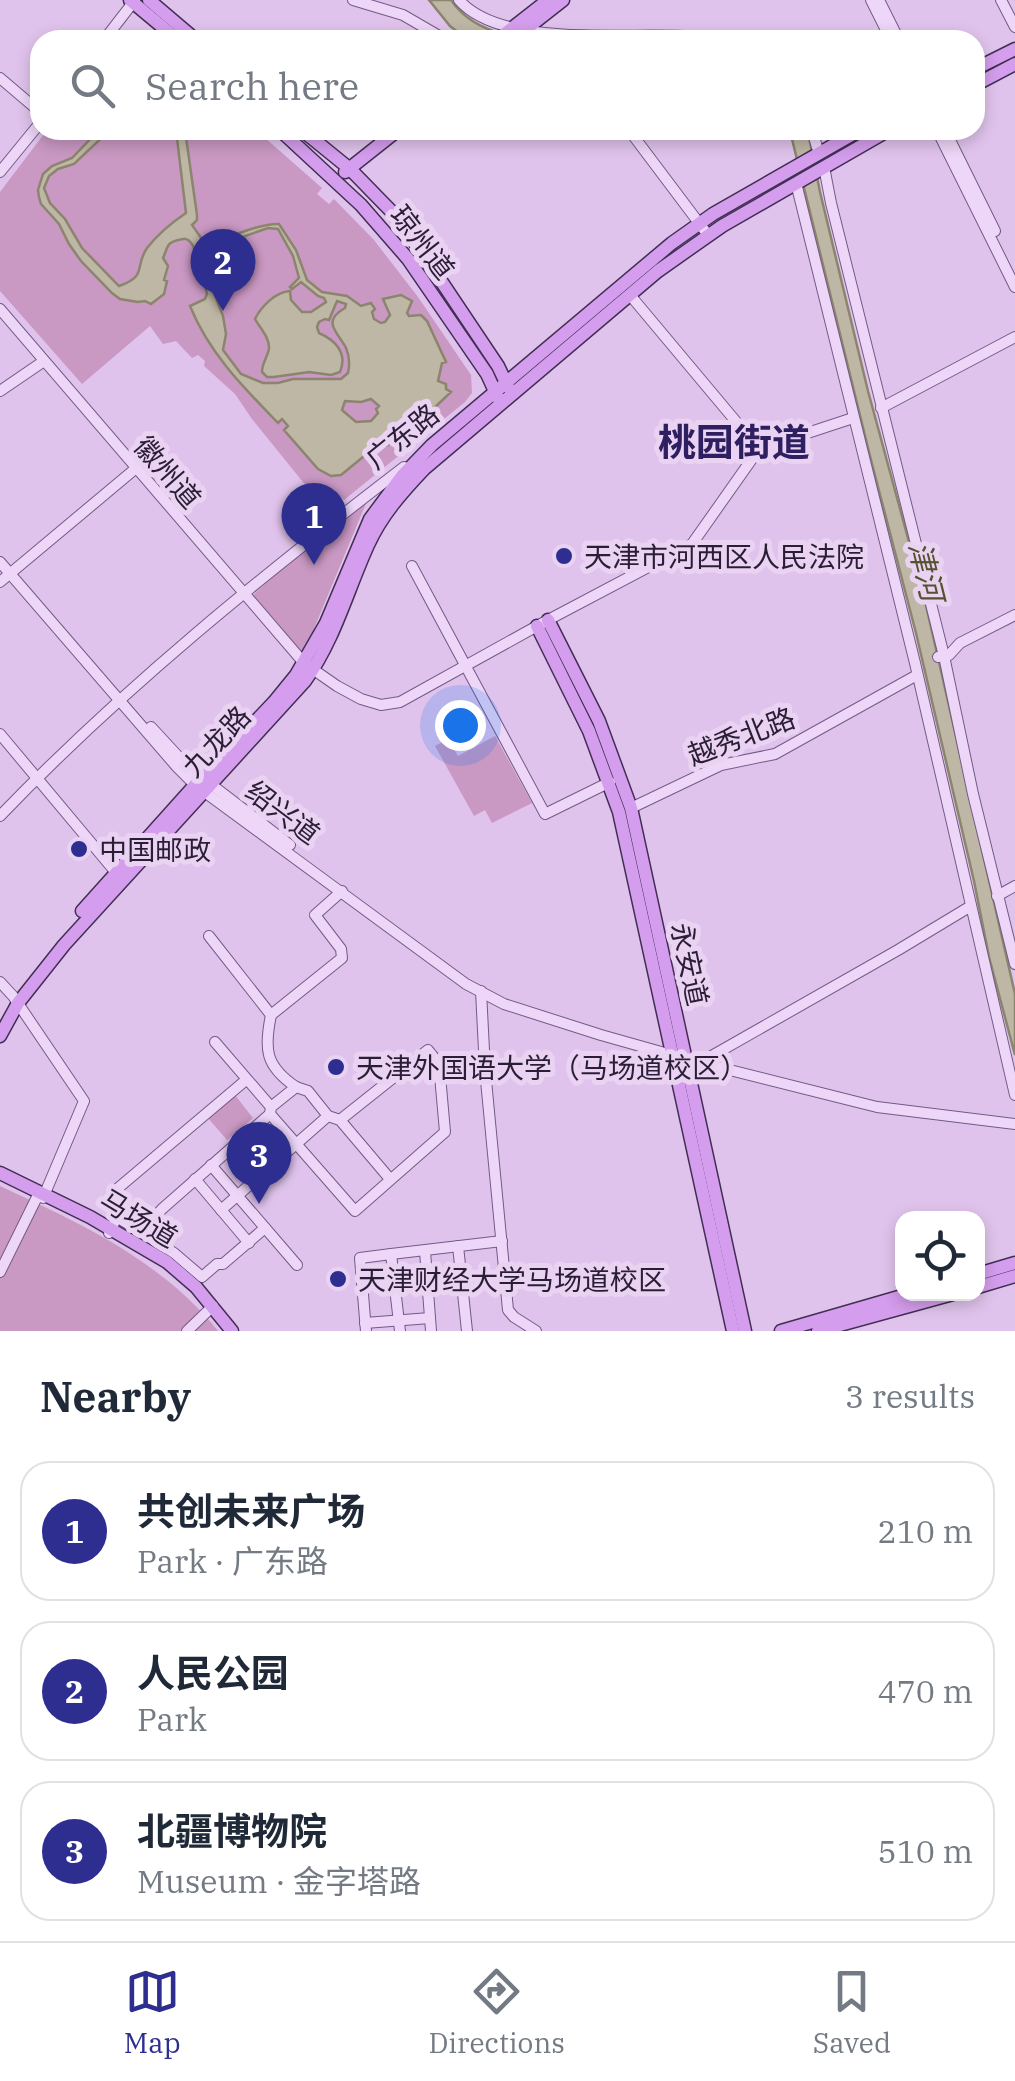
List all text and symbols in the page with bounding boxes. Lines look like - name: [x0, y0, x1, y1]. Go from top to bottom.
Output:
- search box: [30, 30, 985, 140]
- icon: search: [65, 58, 120, 113]
- text: Search here: [145, 61, 359, 110]
- street label: 琼州道: [383, 198, 463, 286]
- pin: 2: [190, 228, 256, 311]
- street label: 广东路: [358, 395, 446, 477]
- district label: 桃园街道: [658, 417, 810, 466]
- street label: 徽州道: [126, 428, 210, 516]
- pin: 1: [282, 482, 346, 565]
- water label: 津河: [901, 537, 954, 610]
- place label: 天津市河西区人民法院: [584, 538, 864, 575]
- marker: 天津市河西区人民法院: [553, 545, 575, 567]
- street label: 九龙路: [174, 698, 258, 784]
- street label: 越秀北路: [682, 699, 800, 773]
- your location: [435, 700, 486, 751]
- street label: 绍兴道: [238, 772, 328, 852]
- place label: 中国邮政: [99, 831, 211, 868]
- marker: 中国邮政: [68, 838, 90, 860]
- street label: 永安道: [663, 919, 717, 1009]
- place label: 天津外国语大学（马场道校区）: [356, 1049, 748, 1086]
- marker: 天津外国语大学（马场道校区）: [325, 1056, 347, 1078]
- pin: 3: [226, 1122, 292, 1204]
- street label: 马场道: [93, 1181, 185, 1255]
- map controls: [895, 1211, 985, 1301]
- button: locate: [895, 1211, 985, 1301]
- place label: 天津财经大学马场道校区: [358, 1261, 666, 1298]
- marker: 天津财经大学马场道校区: [327, 1268, 349, 1290]
- text: Nearby: [40, 1369, 191, 1424]
- text: 3 results: [845, 1375, 975, 1417]
- text: 共创未来广场: [137, 1486, 365, 1535]
- text: 1: [65, 1510, 84, 1552]
- text: 210 m: [877, 1510, 973, 1552]
- text: Park · 广东路: [137, 1540, 328, 1582]
- text: 人民公园: [137, 1648, 289, 1697]
- text: 2: [65, 1670, 84, 1712]
- text: 470 m: [877, 1670, 973, 1712]
- text: Park: [137, 1698, 207, 1740]
- text: 北疆博物院: [137, 1806, 327, 1855]
- text: 3: [65, 1830, 84, 1872]
- text: 510 m: [877, 1830, 973, 1872]
- text: Museum · 金字塔路: [137, 1860, 421, 1902]
- tab: Map: [124, 1964, 181, 2061]
- tab: Directions: [428, 1964, 565, 2061]
- tab: Saved: [813, 1964, 891, 2061]

